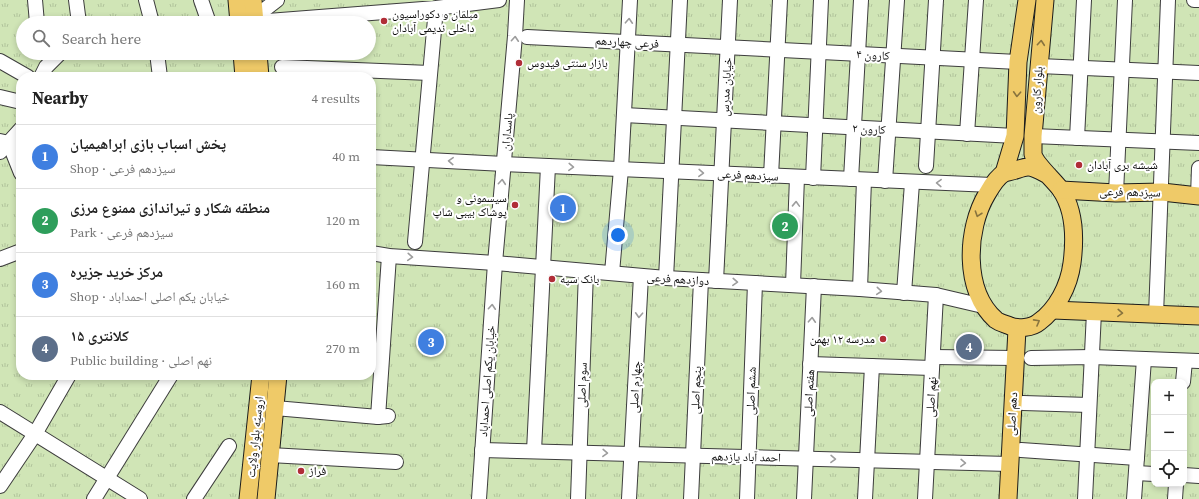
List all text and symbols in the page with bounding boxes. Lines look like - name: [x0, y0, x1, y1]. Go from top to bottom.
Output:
- place label: مبلمان و دکوراسیون داخلی ندیمی آبادان: [392, 6, 478, 36]
- search box: [16, 16, 376, 60]
- marker: مبلمان و دکوراسیون داخلی ندیمی آبادان: [379, 16, 389, 26]
- one-way arrow: [624, 18, 633, 24]
- icon: search: [30, 27, 52, 49]
- text: Search here: [62, 28, 141, 49]
- street label: فرعی چهاردهم: [594, 32, 660, 52]
- one-way arrow: [510, 36, 519, 42]
- one-way arrow: [1036, 40, 1045, 46]
- street label: کارون ۴: [856, 46, 890, 64]
- place label: بازار سنتی فیدوس: [527, 55, 608, 71]
- street label: خیابان مدرس: [716, 57, 736, 117]
- marker: بازار سنتی فیدوس: [514, 58, 524, 68]
- street label: بلوار کارون: [1027, 66, 1047, 114]
- text: Nearby: [32, 86, 88, 110]
- text: 4 results: [312, 90, 360, 107]
- one-way arrow: [1012, 91, 1021, 97]
- street label: پاسداران: [497, 112, 517, 152]
- street label: کارون ۲: [852, 120, 886, 138]
- text: پخش اسباب بازی ابراهیمیان: [70, 133, 226, 154]
- text: 1: [41, 148, 49, 165]
- text: 40 m: [332, 148, 360, 165]
- one-way arrow: [448, 157, 454, 166]
- place label: شیشه بری آبادان: [1087, 157, 1158, 173]
- text: Shop · سیزدهم فرعی: [70, 160, 175, 177]
- marker: شیشه بری آبادان: [1074, 160, 1084, 170]
- one-way arrow: [568, 163, 574, 171]
- street label: سیزدهم فرعی: [717, 165, 779, 185]
- one-way arrow: [698, 168, 704, 177]
- one-way arrow: [498, 179, 507, 185]
- one-way arrow: [936, 179, 942, 187]
- street label: سیزدهم فرعی: [1099, 183, 1161, 201]
- place label: سیسمونی و پوشاک بیبی شاپ: [433, 190, 507, 220]
- pin: 1: [550, 193, 576, 223]
- text: منطقه شکار و تیراندازی ممنوع مرزی: [70, 197, 270, 218]
- marker: سیسمونی و پوشاک بیبی شاپ: [510, 200, 520, 210]
- one-way arrow: [792, 201, 800, 207]
- one-way arrow: [974, 210, 982, 217]
- pin: 2: [772, 211, 798, 241]
- text: 2: [41, 212, 49, 229]
- text: 120 m: [326, 212, 360, 229]
- text: Park · سیزدهم فرعی: [70, 224, 173, 241]
- your location: [608, 225, 628, 245]
- one-way arrow: [407, 253, 413, 262]
- text: مرکز خرید جزیره: [70, 261, 163, 282]
- street label: دوازدهم فرعی: [646, 269, 710, 289]
- place label: بانک سپه: [560, 271, 599, 287]
- marker: بانک سپه: [547, 274, 557, 284]
- text: 3: [41, 276, 49, 293]
- text: 160 m: [326, 276, 360, 293]
- one-way arrow: [732, 278, 738, 286]
- one-way arrow: [875, 286, 882, 295]
- text: Shop · خیابان یکم اصلی احمداباد: [70, 288, 230, 305]
- one-way arrow: [488, 303, 497, 310]
- one-way arrow: [1117, 309, 1123, 317]
- one-way arrow: [635, 312, 644, 318]
- one-way arrow: [808, 317, 816, 323]
- one-way arrow: [1033, 319, 1040, 327]
- street label: خیابان یکم اصلی احمداباد: [475, 324, 499, 437]
- text: کلانتری ۱۵: [70, 325, 129, 346]
- pin: 3: [418, 327, 444, 357]
- place label: مدرسه ۱۲ بهمن: [810, 331, 875, 347]
- pin: 4: [956, 332, 982, 362]
- marker: مدرسه ۱۲ بهمن: [878, 334, 888, 344]
- text: 4: [41, 340, 49, 357]
- text: 270 m: [326, 340, 360, 357]
- text: Public building · نهم اصلی: [70, 352, 212, 369]
- street label: چهارم اصلی: [626, 360, 644, 413]
- street label: سوم اصلی: [573, 362, 591, 408]
- street label: پنجم اصلی: [687, 365, 705, 414]
- street label: ششم اصلی: [742, 366, 760, 415]
- street label: هفتم اصلی: [800, 369, 818, 417]
- street label: نهم اصلی: [922, 376, 940, 418]
- map controls: [1151, 379, 1187, 487]
- button: +: [1151, 379, 1187, 415]
- street label: دهم اصلی: [1003, 392, 1021, 436]
- street label: اروسیّه بلوار ولایت: [243, 396, 267, 478]
- button: −: [1151, 415, 1187, 451]
- street label: احمد آباد یازدهم: [711, 448, 781, 466]
- one-way arrow: [602, 449, 608, 457]
- button: locate: [1151, 451, 1187, 487]
- one-way arrow: [830, 455, 836, 463]
- one-way arrow: [960, 458, 966, 467]
- place label: فراز: [308, 463, 326, 479]
- marker: فراز: [296, 466, 306, 476]

